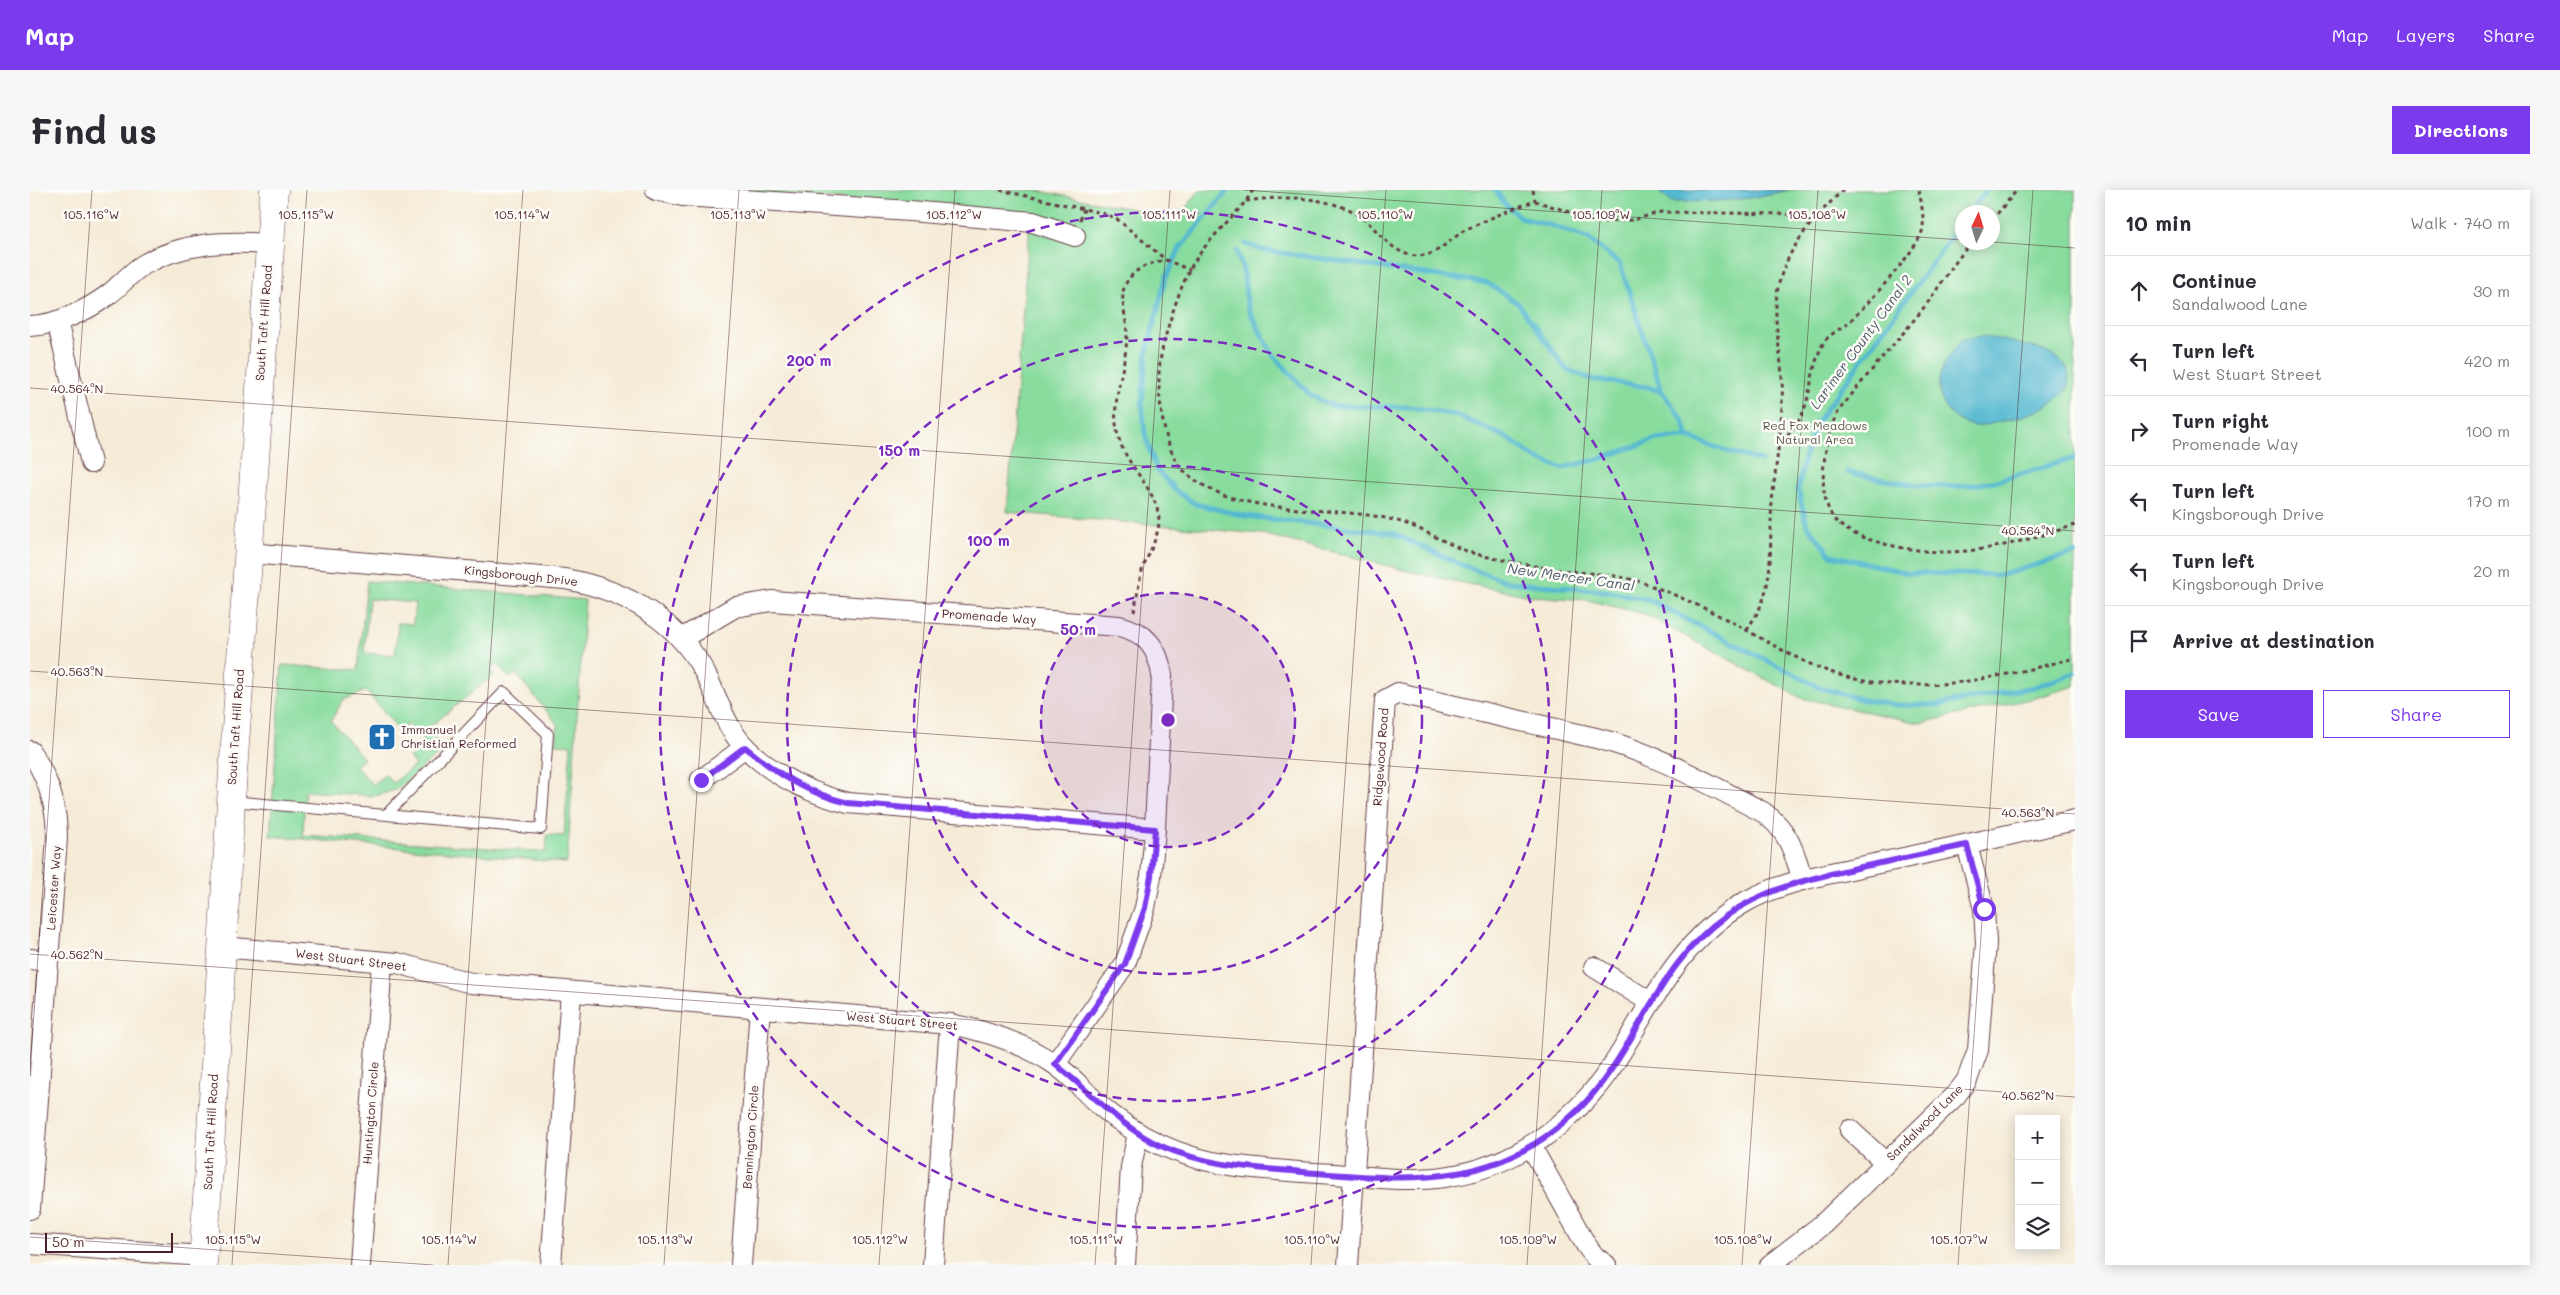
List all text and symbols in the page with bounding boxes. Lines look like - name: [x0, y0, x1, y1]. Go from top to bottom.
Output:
- text: Map: [25, 20, 74, 51]
- text: Map: [2332, 23, 2368, 47]
- text: Layers: [2396, 23, 2455, 47]
- text: Share: [2483, 23, 2535, 47]
- button: Directions: [2392, 106, 2530, 154]
- text: Find us: [30, 107, 157, 153]
- north arrow: [1955, 205, 2000, 250]
- text: 105.116°W: [63, 206, 119, 222]
- text: 105.115°W: [278, 206, 334, 222]
- text: 105.114°W: [494, 206, 550, 222]
- text: 105.113°W: [710, 206, 766, 222]
- text: 105.112°W: [926, 206, 982, 222]
- text: 105.111°W: [1142, 206, 1196, 222]
- text: 105.110°W: [1357, 206, 1413, 222]
- text: 105.109°W: [1572, 206, 1630, 222]
- text: 105.108°W: [1788, 206, 1846, 222]
- text: 10 min: [2125, 209, 2191, 236]
- text: Walk · 740 m: [2410, 212, 2510, 233]
- street label: South Taft Hill Road: [251, 264, 275, 381]
- text: Continue: [2172, 268, 2257, 293]
- water label: Larimer County Canal 2: [1805, 271, 1916, 413]
- icon: ahead: [2125, 277, 2153, 305]
- text: 30 m: [2473, 280, 2510, 301]
- text: Sandalwood Lane: [2172, 293, 2308, 314]
- text: Turn left: [2172, 338, 2255, 363]
- icon: left: [2125, 347, 2153, 375]
- text: 200 m: [787, 350, 832, 370]
- text: 420 m: [2464, 350, 2510, 371]
- text: West Stuart Street: [2172, 363, 2322, 384]
- text: 40.564°N: [51, 380, 103, 396]
- text: Turn right: [2172, 408, 2269, 433]
- park label: Red Fox Meadows Natural Area: [1763, 417, 1868, 447]
- icon: right: [2125, 417, 2153, 445]
- text: 100 m: [2465, 420, 2510, 441]
- text: Promenade Way: [2172, 433, 2298, 454]
- text: 150 m: [878, 440, 920, 460]
- text: Turn left: [2172, 478, 2255, 503]
- icon: left: [2125, 487, 2153, 515]
- text: 170 m: [2466, 490, 2510, 511]
- text: Kingsborough Drive: [2172, 503, 2324, 524]
- text: 40.564°N: [2002, 522, 2054, 538]
- text: 100 m: [966, 530, 1010, 550]
- text: Turn left: [2172, 548, 2255, 573]
- icon: left: [2125, 557, 2153, 585]
- water label: New Mercer Canal: [1506, 558, 1636, 595]
- text: 20 m: [2473, 560, 2510, 581]
- street label: Kingsborough Drive: [464, 561, 579, 589]
- text: Kingsborough Drive: [2172, 573, 2324, 594]
- street label: Promenade Way: [941, 605, 1037, 627]
- text: 50 m: [1060, 619, 1096, 639]
- icon: arrive: [2125, 627, 2153, 655]
- text: Arrive at destination: [2172, 628, 2375, 653]
- text: 40.563°N: [51, 663, 103, 679]
- street label: South Taft Hill Road: [223, 668, 247, 785]
- button: Save: [2125, 690, 2313, 738]
- button: Share: [2323, 690, 2510, 738]
- street label: Ridgewood Road: [1369, 707, 1391, 806]
- centre of rings: [1159, 711, 1177, 729]
- place label: Immanuel Christian Reformed: [401, 721, 517, 751]
- church icon: Immanuel Christian Reformed: [367, 722, 397, 752]
- route end: [690, 769, 713, 792]
- text: 40.563°N: [2002, 804, 2054, 820]
- street label: Leicester Way: [42, 845, 64, 931]
- route start: [1973, 898, 1996, 921]
- street label: West Stuart Street: [294, 944, 408, 974]
- text: 40.562°N: [51, 946, 103, 962]
- street label: West Stuart Street: [845, 1007, 959, 1033]
- street label: Huntington Circle: [358, 1061, 382, 1165]
- street label: South Taft Hill Road: [199, 1073, 221, 1190]
- street label: Sandalwood Lane: [1883, 1081, 1966, 1164]
- street label: Bennington Circle: [738, 1084, 762, 1189]
- text: 40.562°N: [2002, 1087, 2054, 1103]
- map controls: [2015, 1115, 2060, 1250]
- button: +: [2015, 1115, 2060, 1160]
- button: −: [2015, 1160, 2060, 1205]
- button: layers: [2015, 1205, 2060, 1250]
- scale bar: [45, 1230, 172, 1253]
- text: 105.115°W: [205, 1231, 261, 1247]
- text: 105.114°W: [421, 1231, 477, 1247]
- text: 105.113°W: [637, 1231, 693, 1247]
- text: 105.112°W: [852, 1231, 908, 1247]
- text: 105.111°W: [1069, 1231, 1123, 1247]
- text: 105.110°W: [1284, 1231, 1340, 1247]
- text: 105.109°W: [1499, 1231, 1557, 1247]
- text: 105.108°W: [1714, 1231, 1772, 1247]
- text: 105.107°W: [1930, 1231, 1988, 1247]
- text: 50 m: [52, 1232, 84, 1251]

